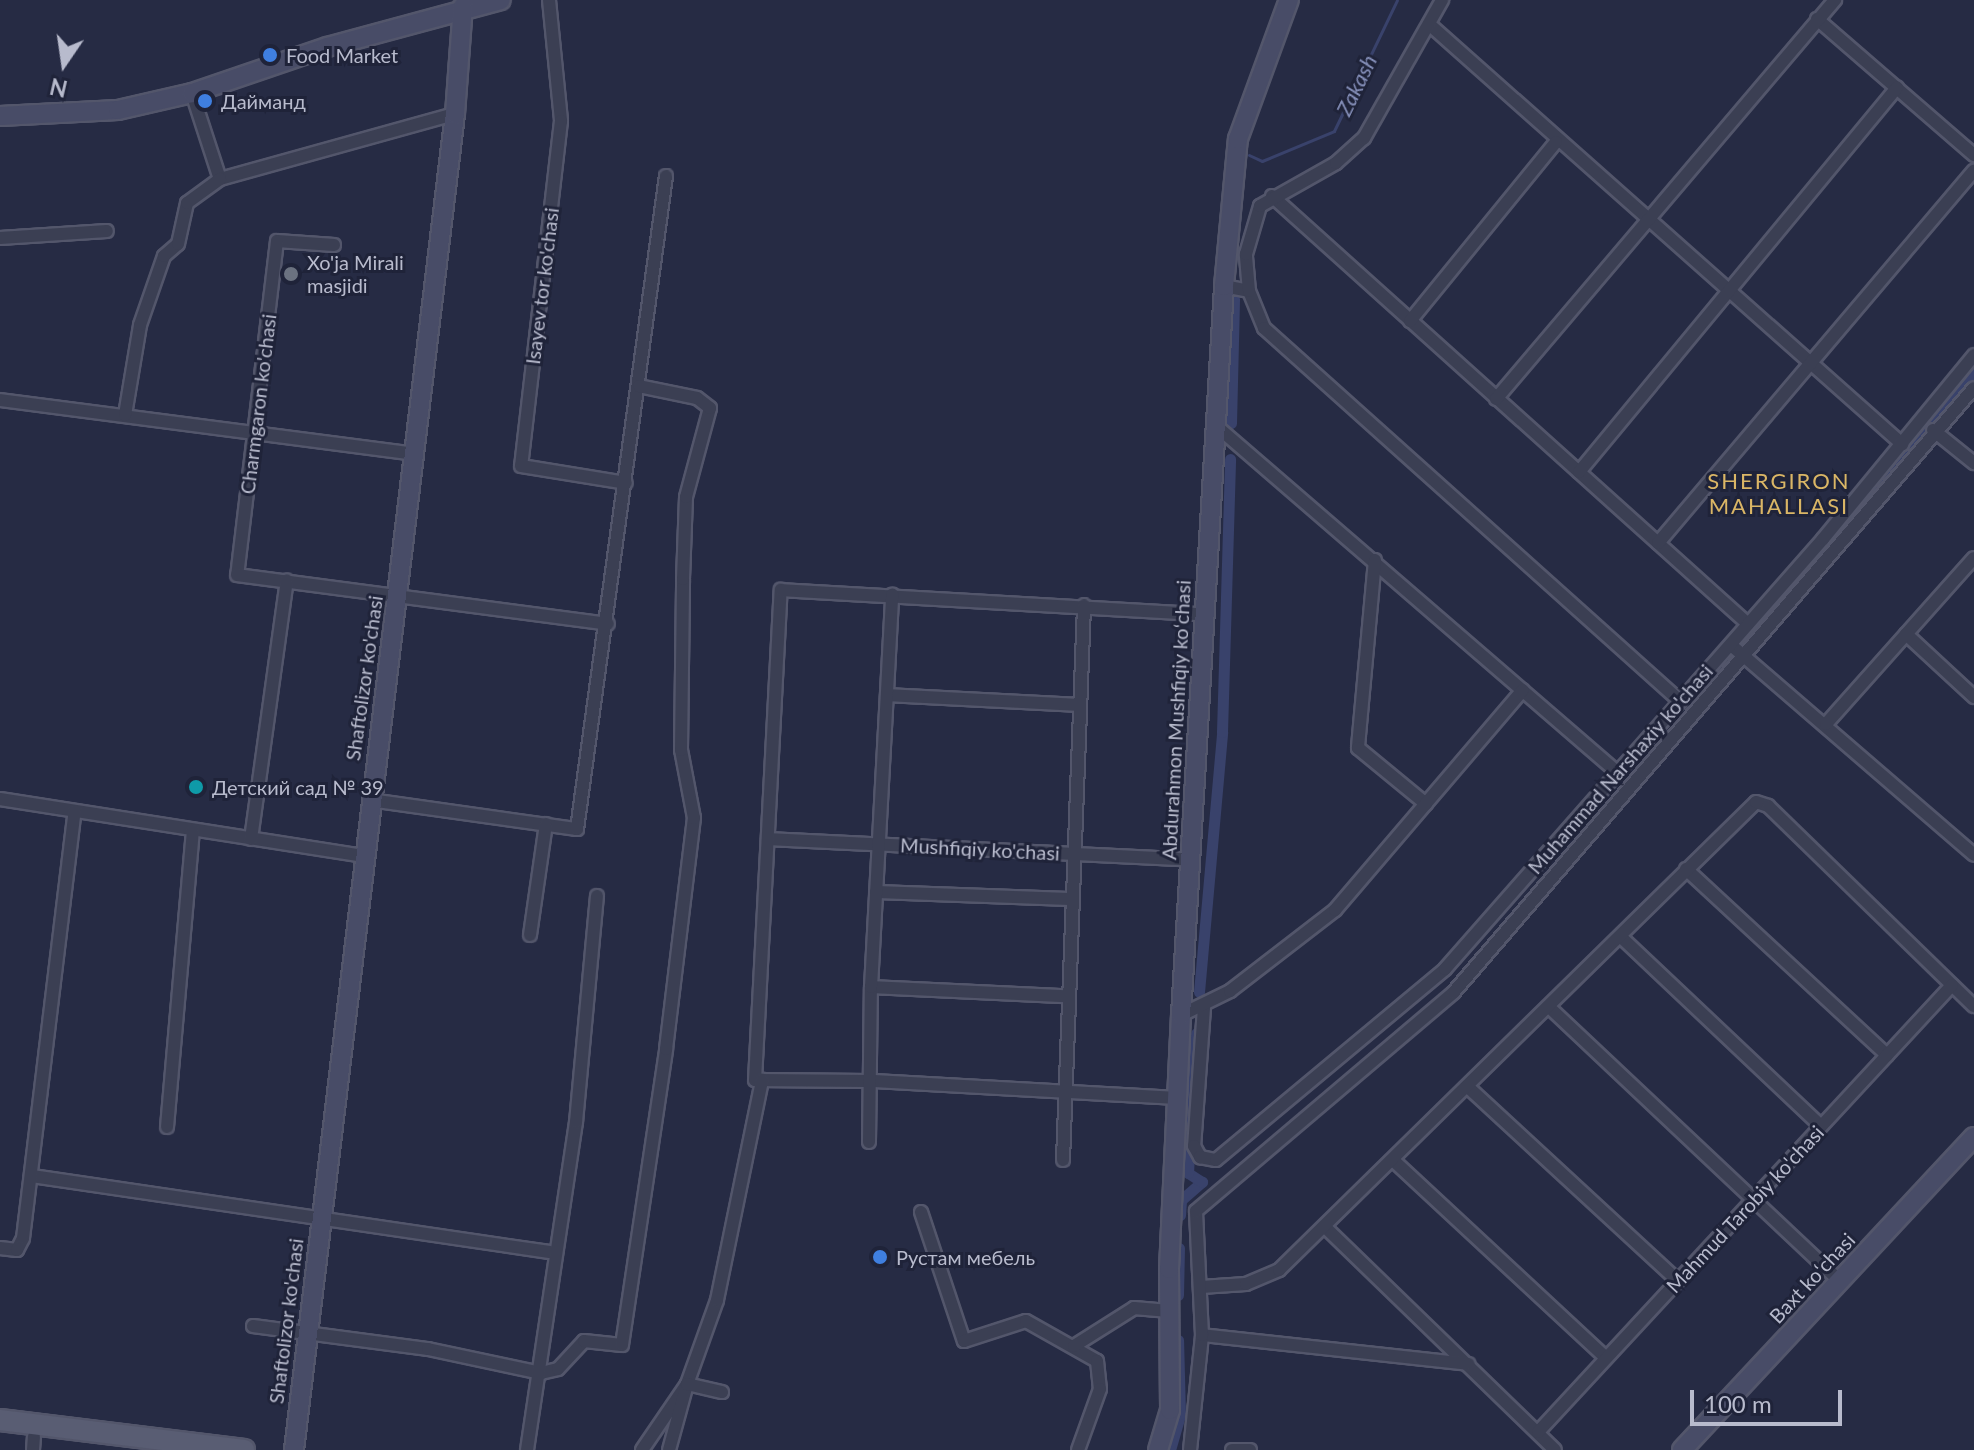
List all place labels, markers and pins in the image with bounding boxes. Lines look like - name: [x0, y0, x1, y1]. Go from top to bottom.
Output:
- place label: Food Market: [286, 43, 398, 67]
- marker: Food Market: [261, 46, 279, 64]
- place label: Дайманд: [221, 89, 306, 113]
- marker: Дайманд: [196, 92, 214, 110]
- place label: Xo'ja Mirali masjidi: [307, 250, 404, 297]
- marker: Xo'ja Mirali masjidi: [282, 265, 300, 283]
- place label: Детский сад № 39: [212, 775, 384, 799]
- marker: Детский сад № 39: [187, 778, 205, 796]
- place label: Рустам мебель: [896, 1245, 1035, 1269]
- marker: Рустам мебель: [871, 1248, 889, 1266]

